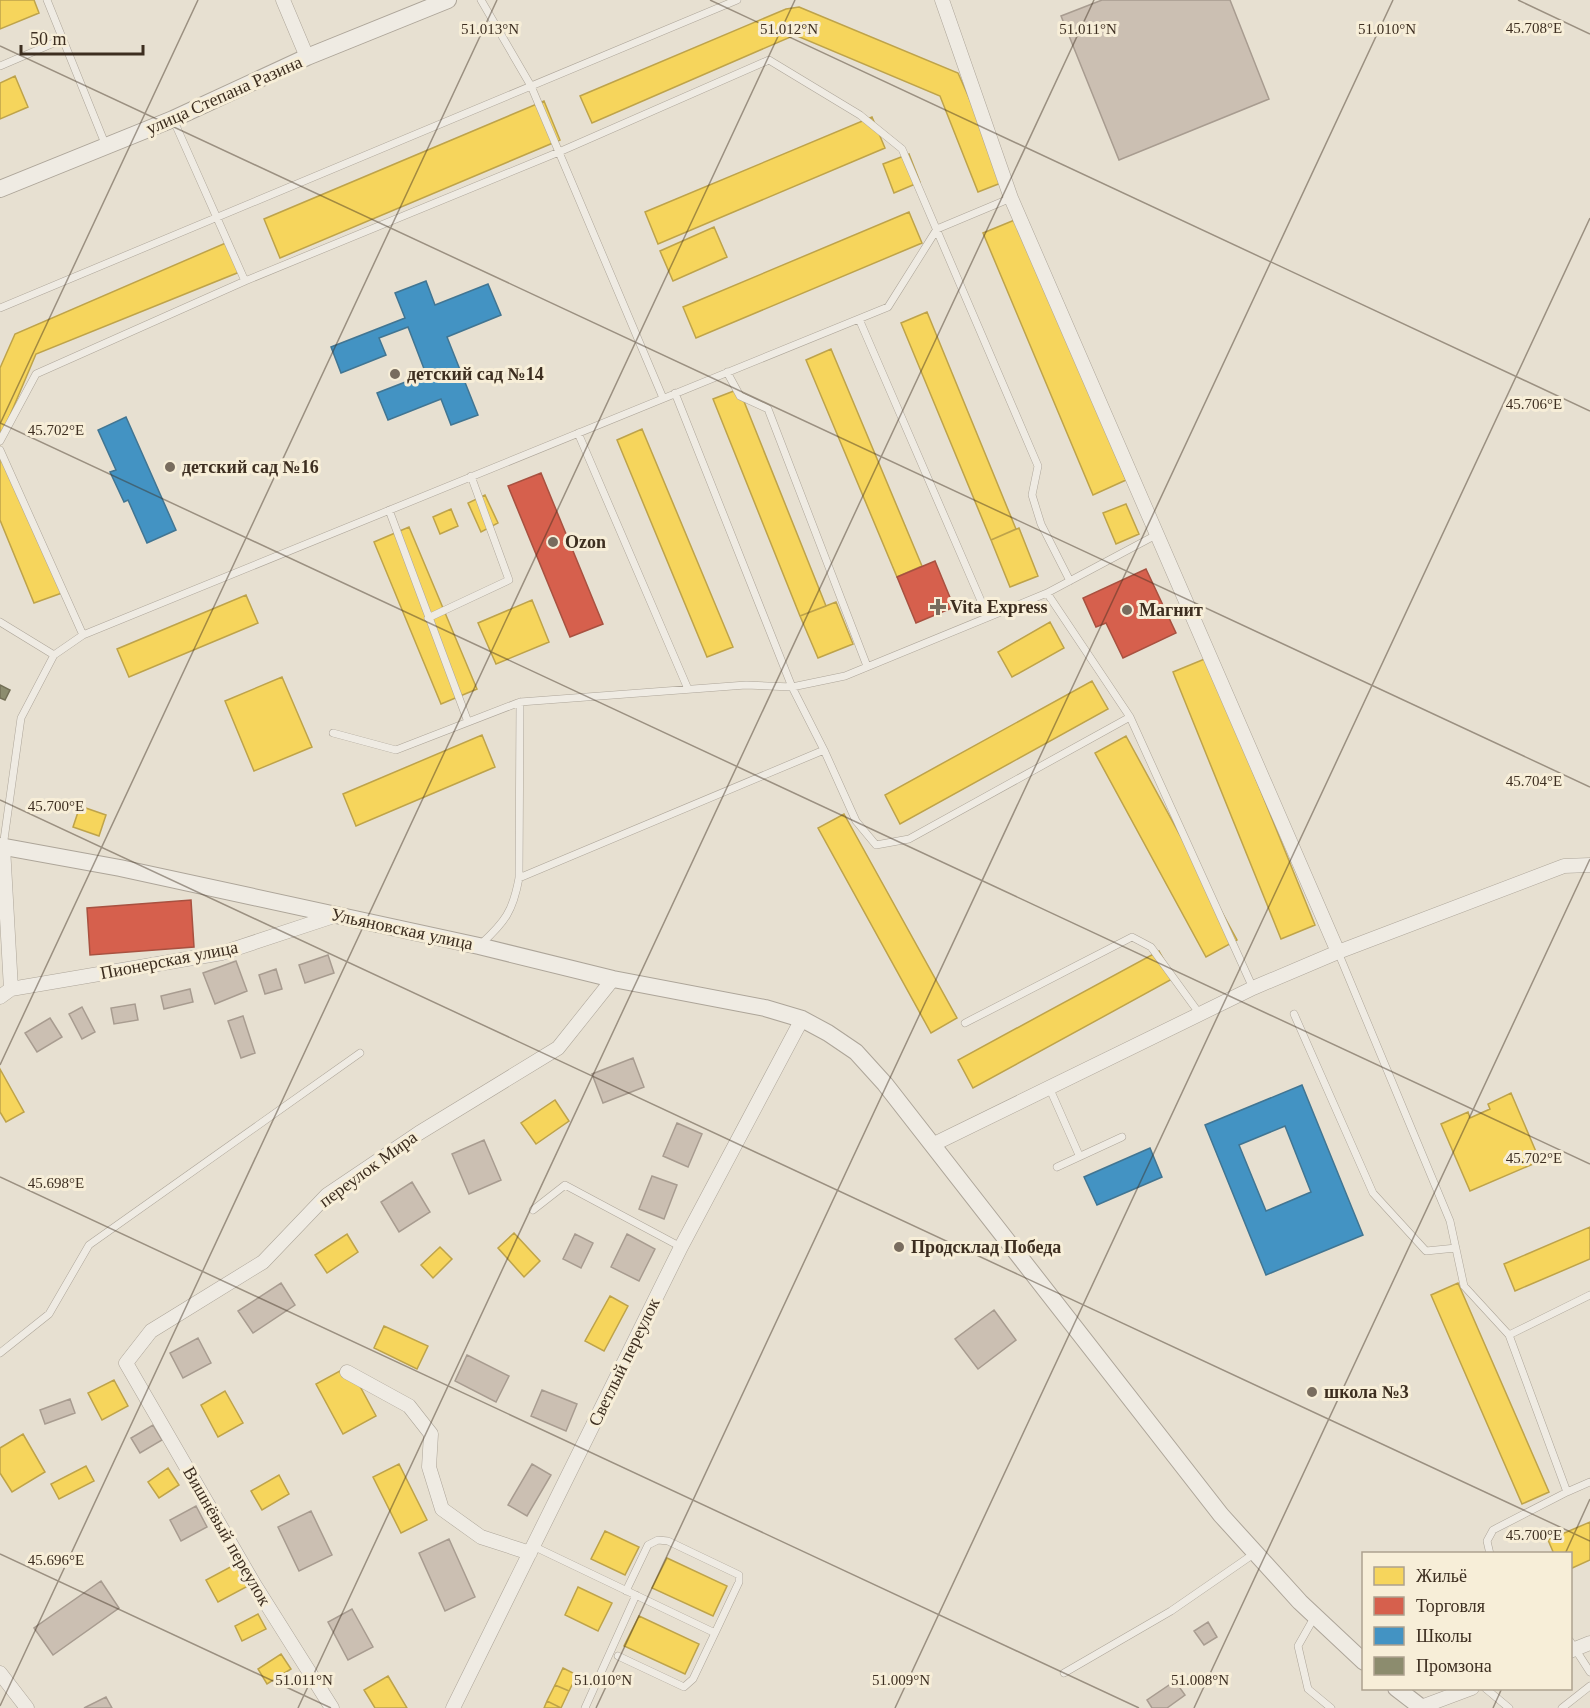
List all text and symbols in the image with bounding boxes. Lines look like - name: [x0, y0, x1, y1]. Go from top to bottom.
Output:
- scale bar: [21, 18, 142, 56]
- text: 45.708°E: [1506, 20, 1562, 36]
- text: 51.013°N: [461, 21, 519, 37]
- text: 51.012°N: [760, 21, 818, 37]
- text: 51.011°N: [1059, 21, 1117, 37]
- text: 51.010°N: [1358, 21, 1416, 37]
- text: 50 m: [30, 29, 67, 49]
- street label: улица Степана Разина: [143, 52, 305, 138]
- place label: детский сад №14: [407, 364, 544, 384]
- marker: детский сад №14: [388, 367, 402, 381]
- text: 45.706°E: [1506, 396, 1562, 412]
- text: 45.702°E: [28, 422, 84, 438]
- place label: детский сад №16: [182, 457, 319, 477]
- marker: детский сад №16: [163, 460, 177, 474]
- place label: Ozon: [565, 532, 606, 552]
- marker: Ozon: [546, 535, 560, 549]
- place label: Vita Express: [950, 597, 1048, 617]
- marker: Vita Express: [931, 600, 945, 614]
- place label: Магнит: [1139, 600, 1203, 620]
- marker: Магнит: [1120, 603, 1134, 617]
- text: 45.704°E: [1506, 773, 1562, 789]
- text: 45.700°E: [28, 798, 84, 814]
- street label: Ульяновская улица: [329, 904, 475, 954]
- street label: Пионерская улица: [98, 937, 240, 983]
- street label: переулок Мира: [315, 1127, 421, 1211]
- text: 45.702°E: [1506, 1150, 1562, 1166]
- text: 45.698°E: [28, 1175, 84, 1191]
- place label: Продсклад Победа: [911, 1237, 1061, 1257]
- marker: Продсклад Победа: [892, 1240, 906, 1254]
- street label: Светлый переулок: [584, 1294, 664, 1429]
- place label: школа №3: [1324, 1382, 1409, 1402]
- marker: школа №3: [1305, 1385, 1319, 1399]
- street label: Вишнёвый переулок: [179, 1463, 275, 1609]
- text: 45.700°E: [1506, 1527, 1562, 1543]
- text: 45.696°E: [28, 1552, 84, 1568]
- legend: [1362, 1552, 1572, 1690]
- text: Жильё: [1416, 1566, 1467, 1586]
- text: Торговля: [1416, 1596, 1485, 1616]
- text: Школы: [1416, 1626, 1472, 1646]
- text: Промзона: [1416, 1656, 1492, 1676]
- text: 51.011°N: [275, 1672, 333, 1688]
- text: 51.010°N: [574, 1672, 632, 1688]
- text: 51.009°N: [872, 1672, 930, 1688]
- text: 51.008°N: [1171, 1672, 1229, 1688]

